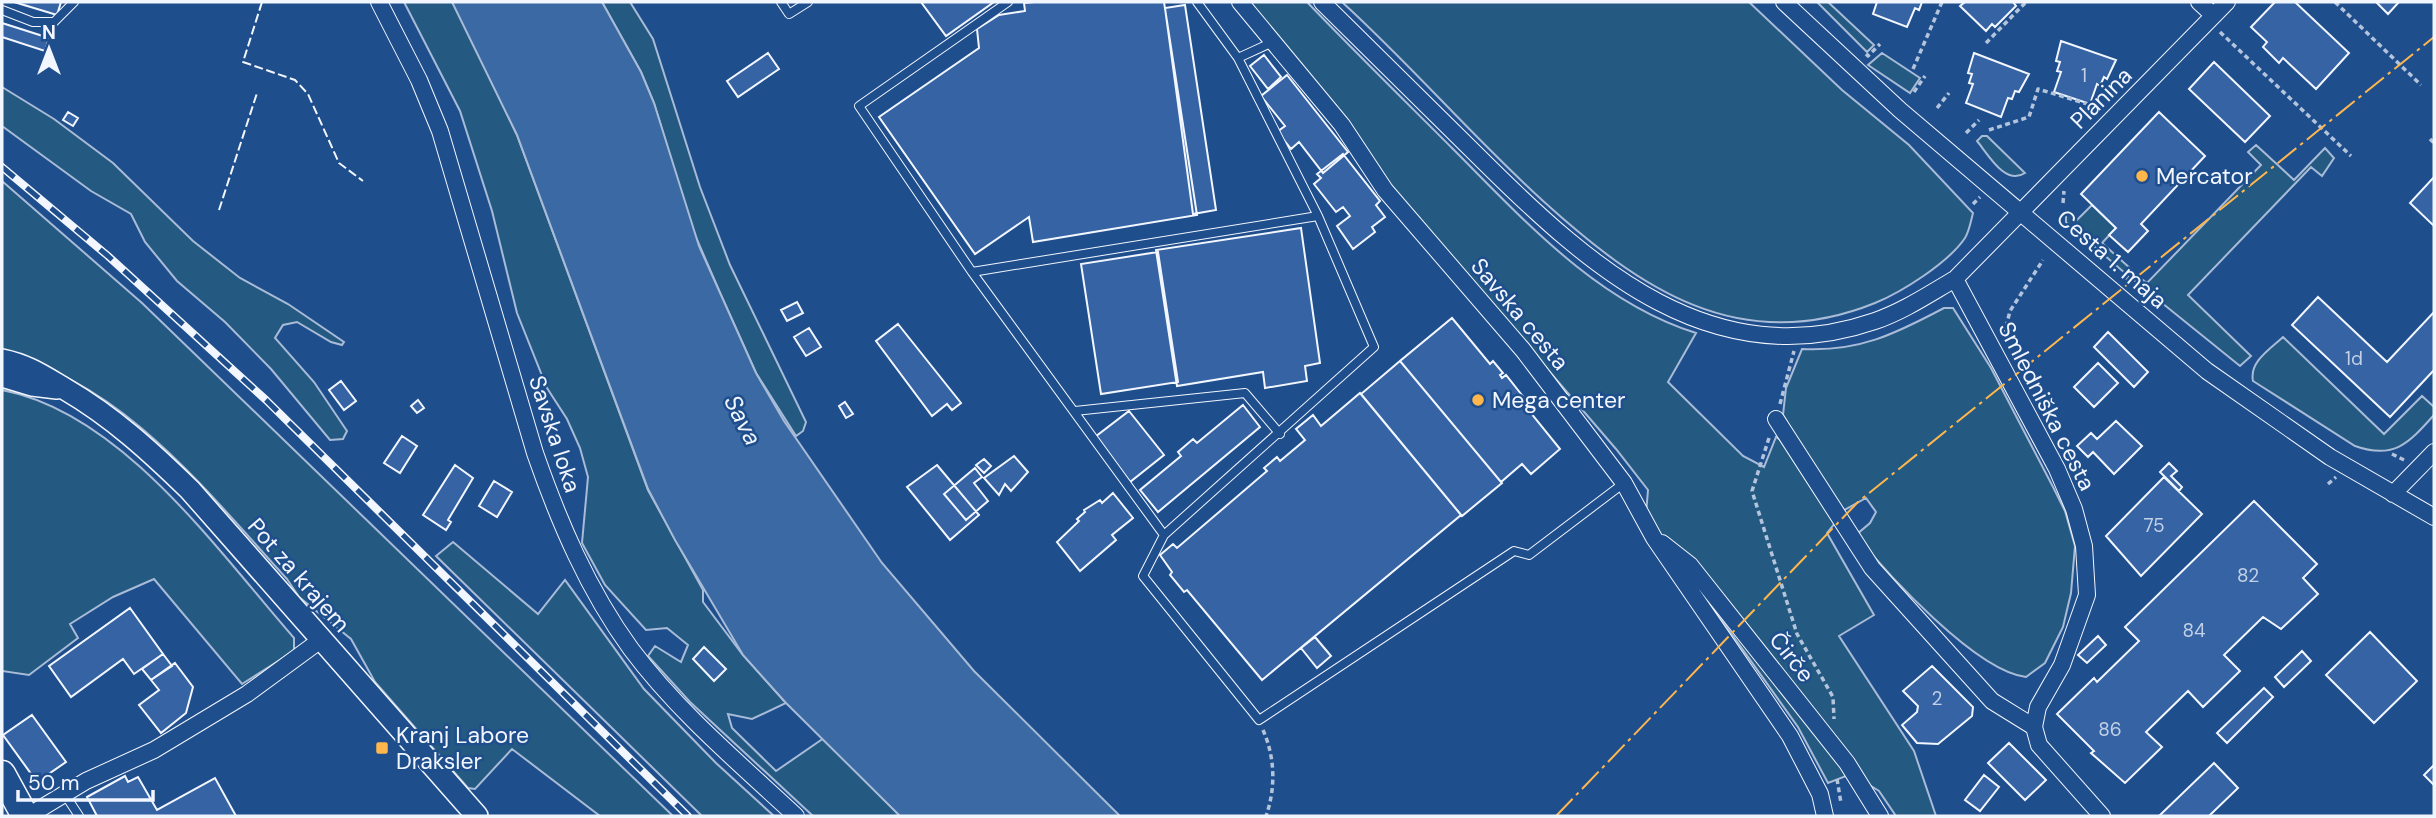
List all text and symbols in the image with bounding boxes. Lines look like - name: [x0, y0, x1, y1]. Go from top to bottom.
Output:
- north arrow: [14, 14, 84, 84]
- text: N: [42, 20, 56, 45]
- street label: Planina: [2064, 61, 2138, 135]
- house number: 1: [2081, 63, 2087, 88]
- place label: Mercator: [2156, 161, 2253, 191]
- marker: Mercator: [2134, 168, 2150, 184]
- street label: Cesta 1. maja: [2050, 203, 2174, 315]
- street label: Savska cesta: [1464, 252, 1576, 376]
- street label: Smledniška cesta: [1991, 316, 2103, 496]
- house number: 1d: [2345, 346, 2363, 371]
- street label: Savska loka: [522, 372, 588, 496]
- place label: Mega center: [1492, 385, 1626, 415]
- water label: Sava: [717, 389, 769, 451]
- marker: Mega center: [1470, 392, 1486, 408]
- street label: Pot za krajem: [241, 512, 357, 638]
- house number: 75: [2143, 513, 2165, 538]
- house number: 82: [2237, 563, 2259, 588]
- house number: 84: [2182, 618, 2206, 643]
- street label: Čirče: [1763, 626, 1821, 688]
- house number: 2: [1932, 686, 1943, 711]
- house number: 86: [2098, 717, 2122, 742]
- place label: Kranj Labore Draksler: [396, 720, 529, 776]
- marker: Kranj Labore Draksler: [374, 740, 390, 756]
- scale bar: [18, 758, 152, 802]
- text: 50 m: [28, 769, 79, 797]

